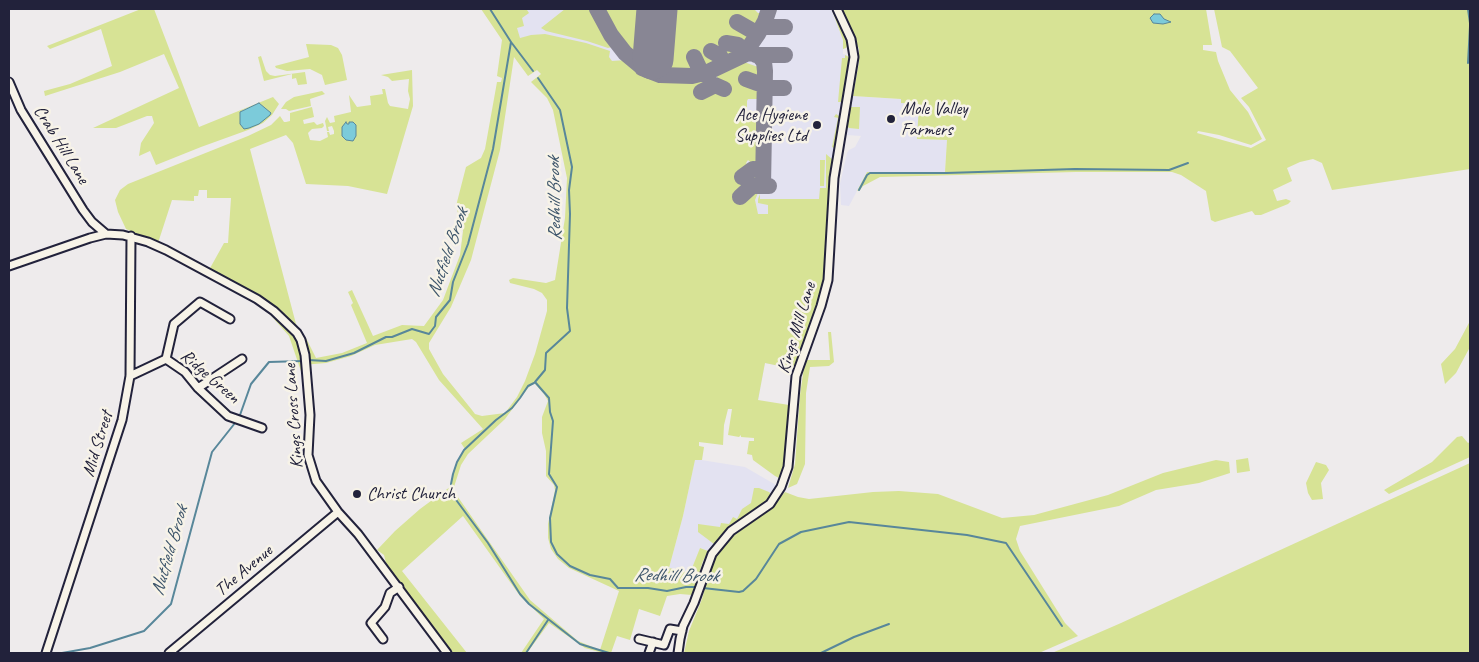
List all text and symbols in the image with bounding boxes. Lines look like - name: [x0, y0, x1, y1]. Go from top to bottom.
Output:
- place label: Mole Valley Farmers: [901, 98, 967, 140]
- street label: Crab Hill Lane: [28, 102, 94, 188]
- place label: Ace Hygiene Supplies Ltd: [735, 104, 807, 146]
- marker: Mole Valley Farmers: [885, 113, 897, 125]
- marker: Ace Hygiene Supplies Ltd: [811, 119, 823, 131]
- water label: Redhill Brook: [543, 157, 567, 241]
- water label: Nutfield Brook: [422, 206, 474, 300]
- street label: Kings Mill Lane: [773, 280, 821, 376]
- street label: Ridge Green: [176, 345, 244, 409]
- street label: Kings Cross Lane: [280, 363, 308, 469]
- street label: Mid Street: [78, 409, 118, 479]
- place label: Christ Church: [367, 483, 455, 505]
- marker: Christ Church: [351, 488, 363, 500]
- water label: Nutfield Brook: [146, 504, 194, 598]
- street label: The Avenue: [211, 541, 277, 601]
- water label: Redhill Brook: [634, 564, 718, 588]

